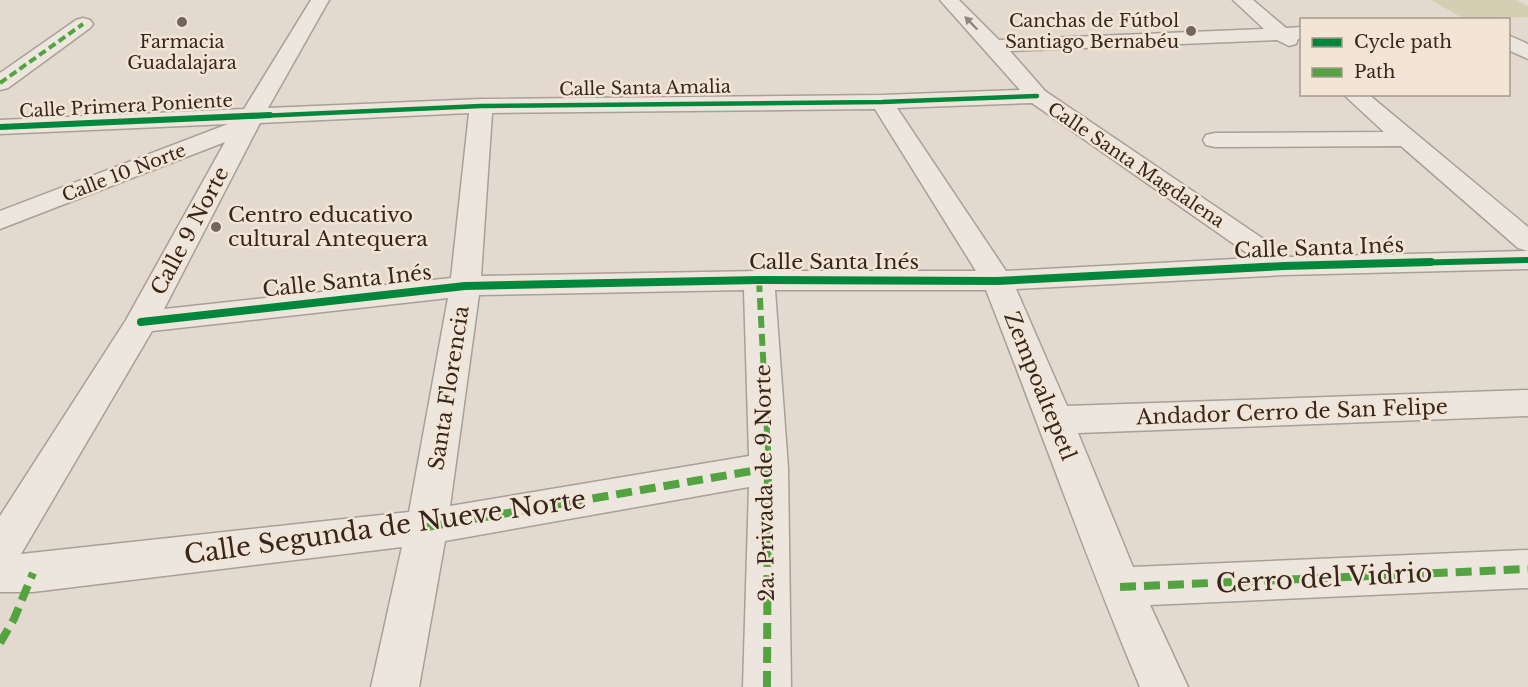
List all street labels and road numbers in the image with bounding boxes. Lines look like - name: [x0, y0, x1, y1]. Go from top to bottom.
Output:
- street label: Calle Santa Amalia: [559, 76, 731, 100]
- street label: Calle Primera Poniente: [19, 89, 233, 123]
- street label: Calle Santa Magdalena: [1044, 98, 1228, 232]
- street label: Calle 10 Norte: [59, 139, 189, 207]
- street label: Calle 9 Norte: [145, 162, 235, 300]
- street label: Calle Santa Inés: [1234, 232, 1404, 264]
- street label: Calle Santa Inés: [749, 249, 919, 275]
- street label: Calle Santa Inés: [261, 259, 433, 303]
- street label: Santa Florencia: [423, 304, 475, 472]
- street label: Zempoaltepetl: [998, 308, 1082, 464]
- street label: 2a. Privada de 9 Norte: [750, 364, 780, 602]
- street label: Andador Cerro de San Felipe: [1135, 394, 1448, 430]
- street label: Calle Segunda de Nueve Norte: [182, 483, 588, 571]
- street label: Cerro del Vidrio: [1215, 556, 1433, 600]

